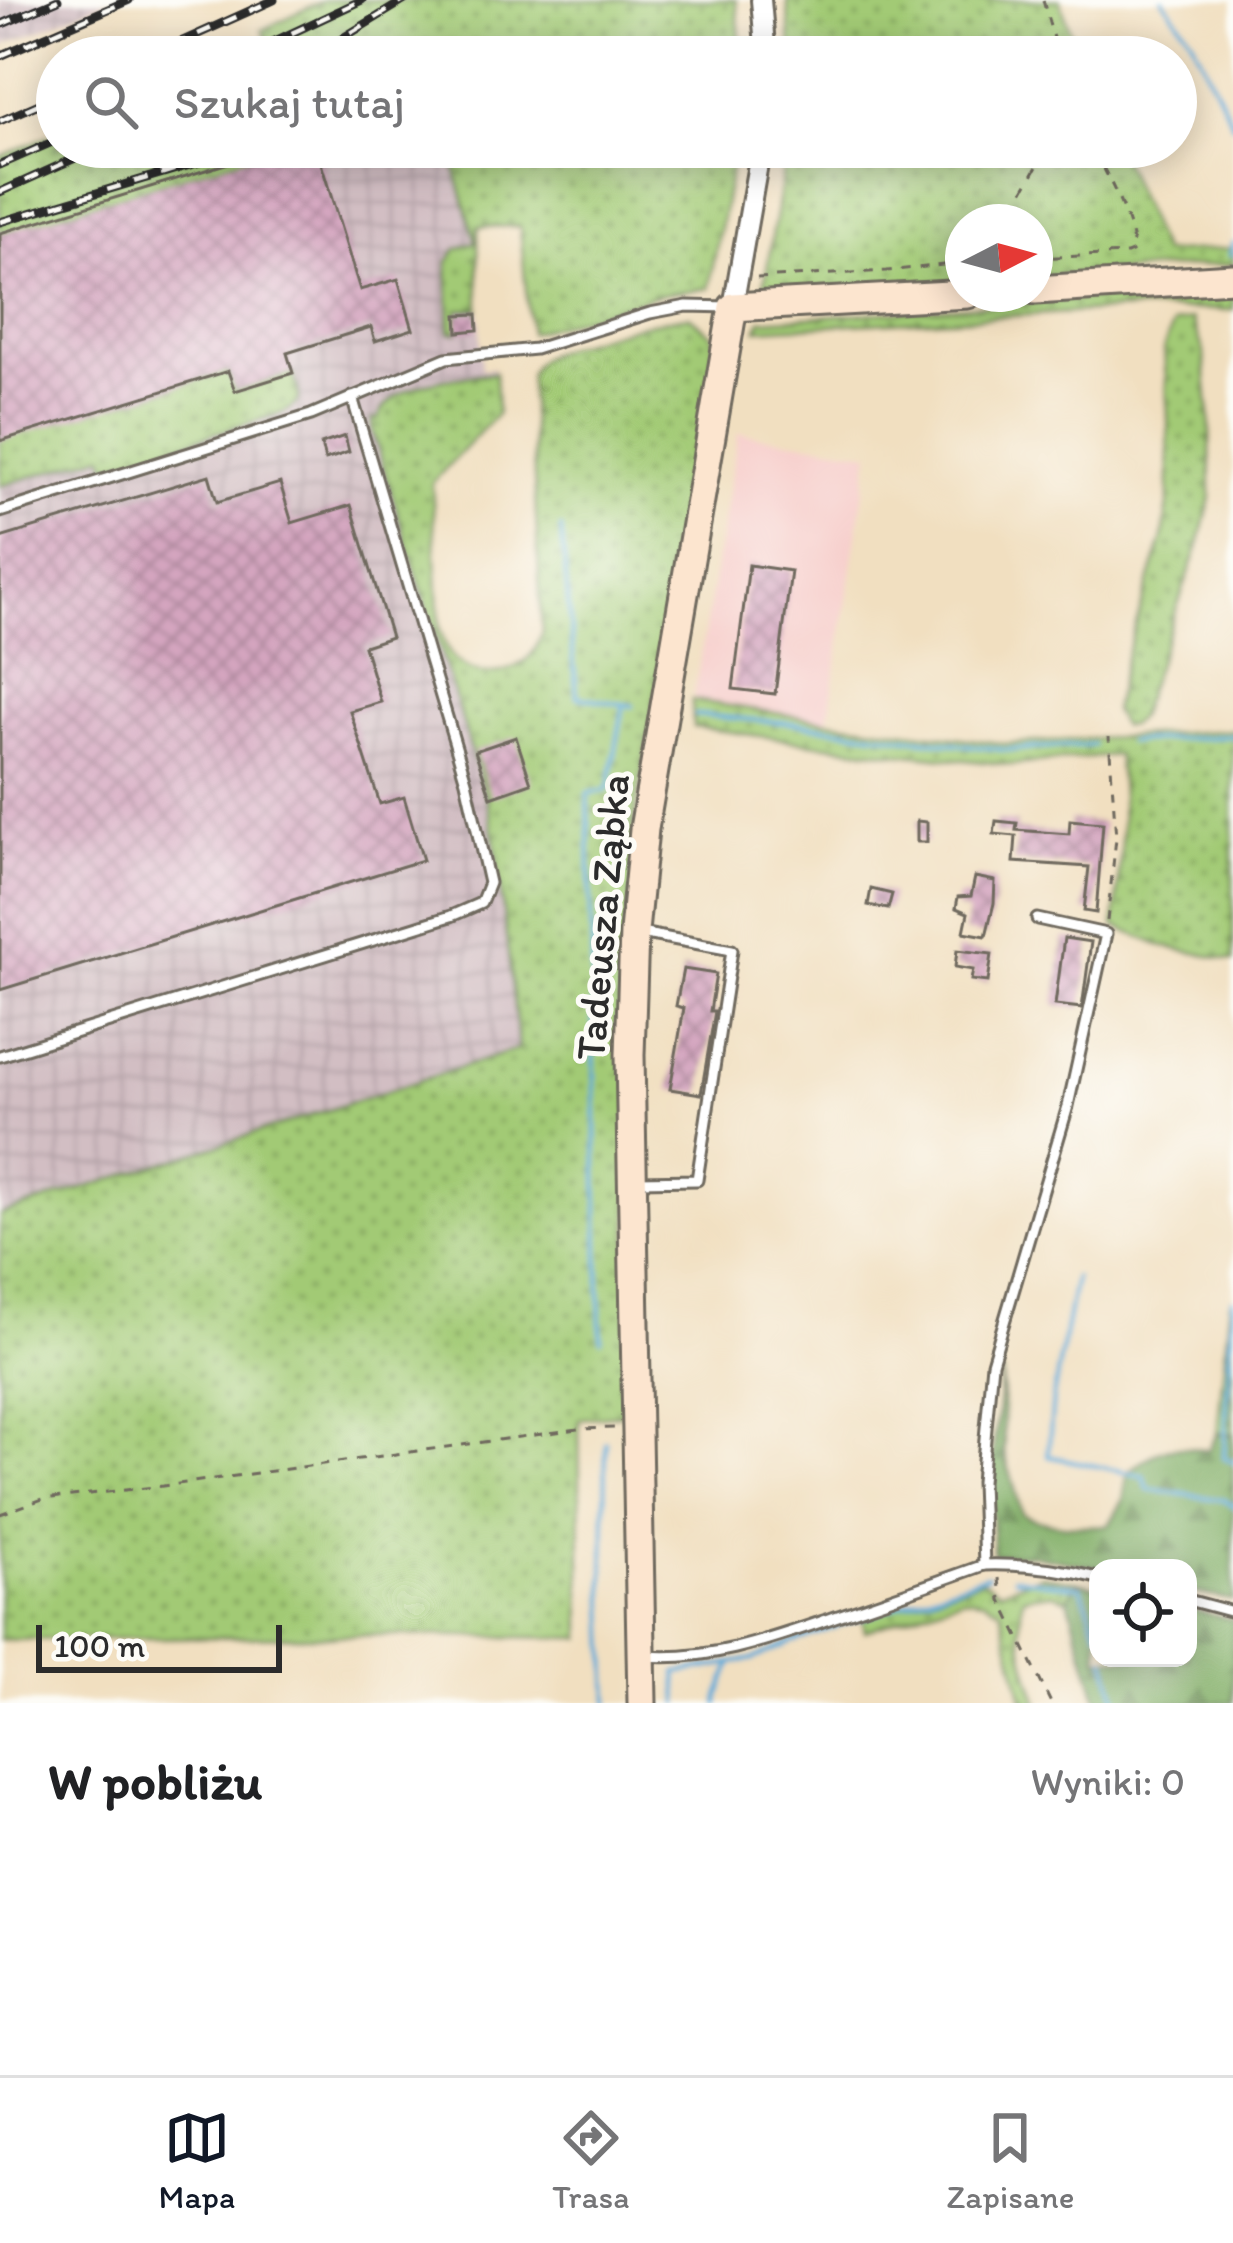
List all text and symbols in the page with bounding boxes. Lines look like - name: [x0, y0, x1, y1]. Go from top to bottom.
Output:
- search box: [36, 36, 1197, 168]
- icon: search: [78, 69, 144, 135]
- text: Szukaj tutaj: [174, 75, 405, 129]
- north arrow: [945, 204, 1053, 312]
- street label: Tadeusza Ząbka: [564, 772, 640, 1062]
- map controls: [1089, 1559, 1197, 1667]
- button: locate: [1089, 1559, 1197, 1667]
- scale bar: [36, 1619, 282, 1672]
- text: 100 m: [54, 1626, 145, 1665]
- text: W pobliżu: [48, 1751, 262, 1812]
- text: Wyniki: 0: [1030, 1758, 1185, 1805]
- tab: Mapa: [158, 2105, 235, 2216]
- tab: Trasa: [552, 2105, 630, 2216]
- tab: Zapisane: [946, 2105, 1075, 2216]

